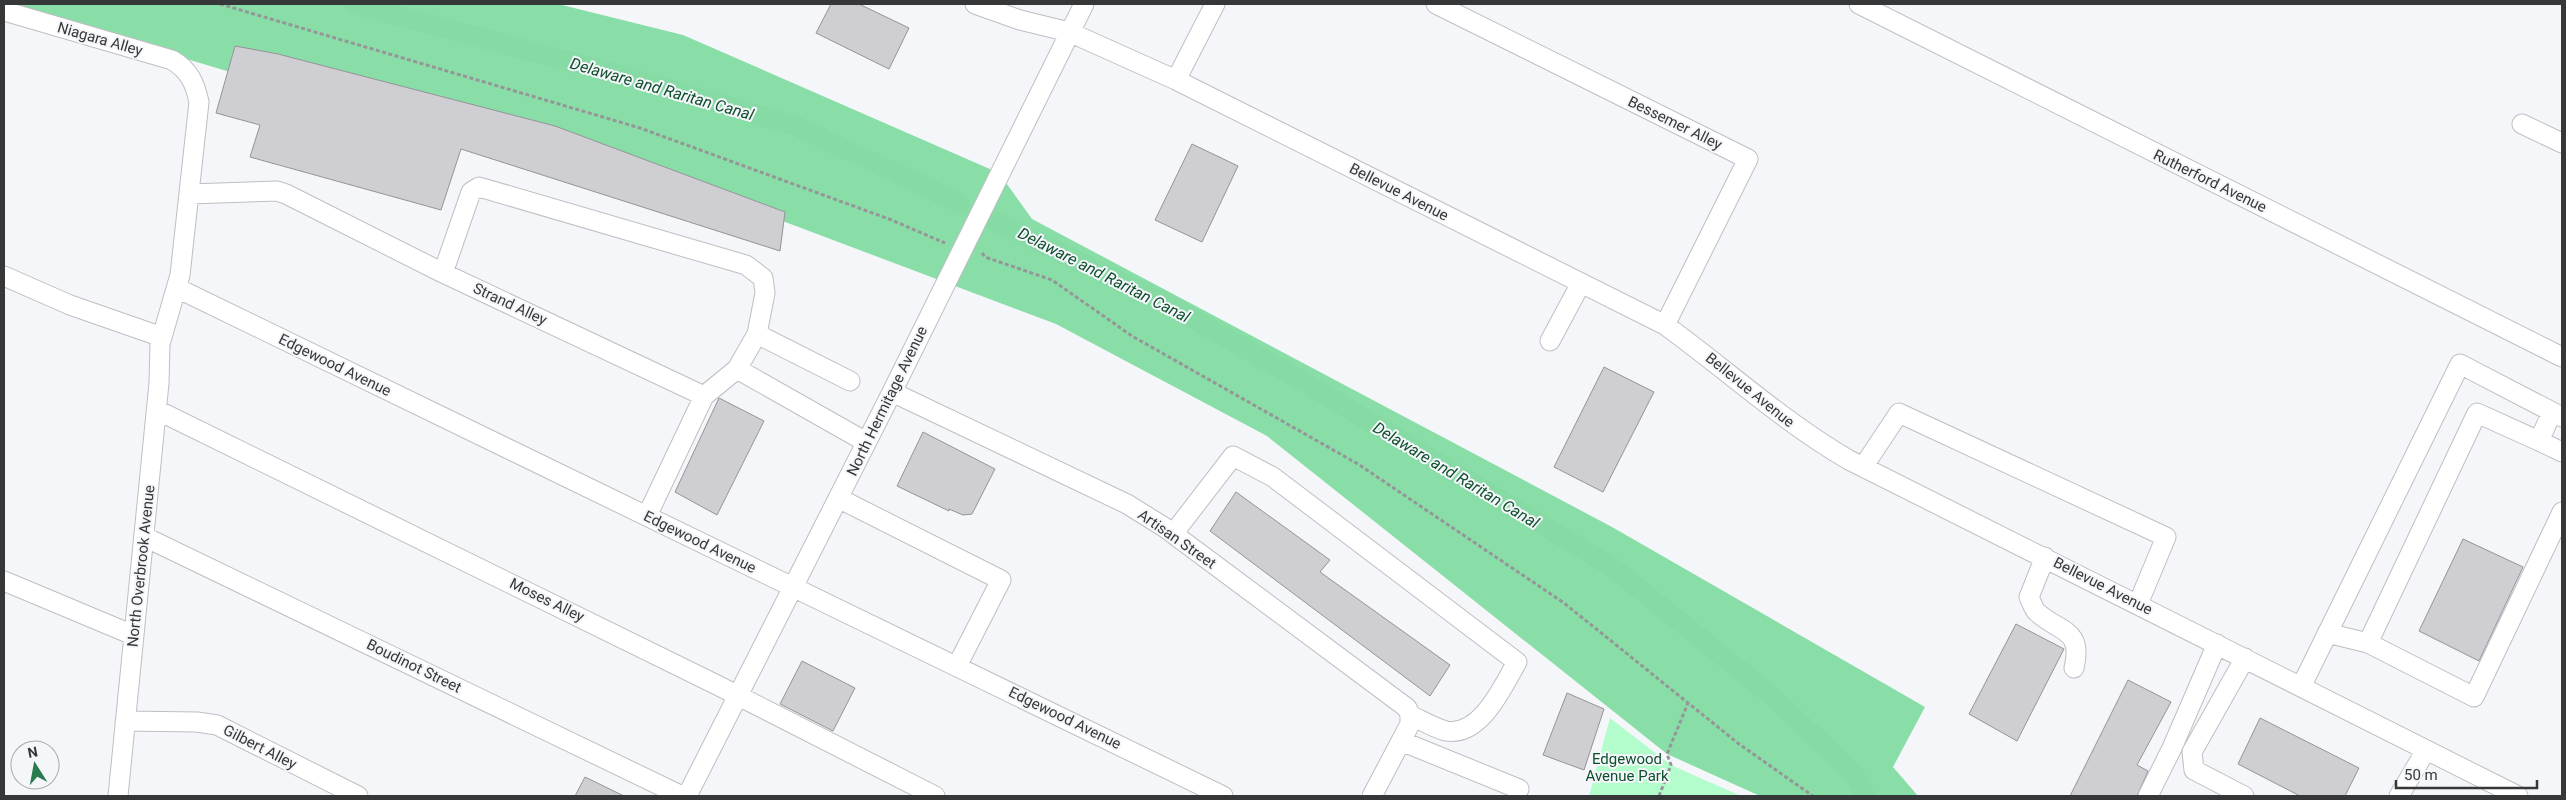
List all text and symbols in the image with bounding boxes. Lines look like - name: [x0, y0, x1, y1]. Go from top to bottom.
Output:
- street label: Niagara Alley: [55, 18, 145, 60]
- water label: Delaware and Raritan Canal: [568, 54, 756, 124]
- street label: Bessemer Alley: [1625, 92, 1725, 154]
- street label: Rutherford Avenue: [2150, 146, 2270, 216]
- street label: Bellevue Avenue: [1346, 159, 1452, 225]
- water label: Delaware and Raritan Canal: [1015, 223, 1193, 327]
- street label: Strand Alley: [470, 279, 550, 329]
- street label: North Hermitage Avenue: [843, 323, 931, 479]
- street label: Edgewood Avenue: [276, 330, 394, 400]
- street label: Bellevue Avenue: [1702, 349, 1798, 431]
- water label: Delaware and Raritan Canal: [1370, 418, 1543, 532]
- street label: North Overbrook Avenue: [124, 484, 158, 648]
- street label: Artisan Street: [1134, 505, 1220, 573]
- street label: Edgewood Avenue: [641, 507, 759, 577]
- street label: Bellevue Avenue: [2050, 553, 2156, 619]
- street label: Moses Alley: [507, 574, 587, 626]
- street label: Boudinot Street: [364, 635, 464, 697]
- street label: Edgewood Avenue: [1006, 683, 1124, 753]
- street label: Gilbert Alley: [220, 721, 300, 773]
- north arrow: [10, 740, 60, 790]
- text: N: [26, 743, 39, 761]
- park label: Edgewood Avenue Park: [1586, 750, 1669, 785]
- scale bar: [2396, 758, 2537, 790]
- text: 50 m: [2404, 766, 2438, 784]

